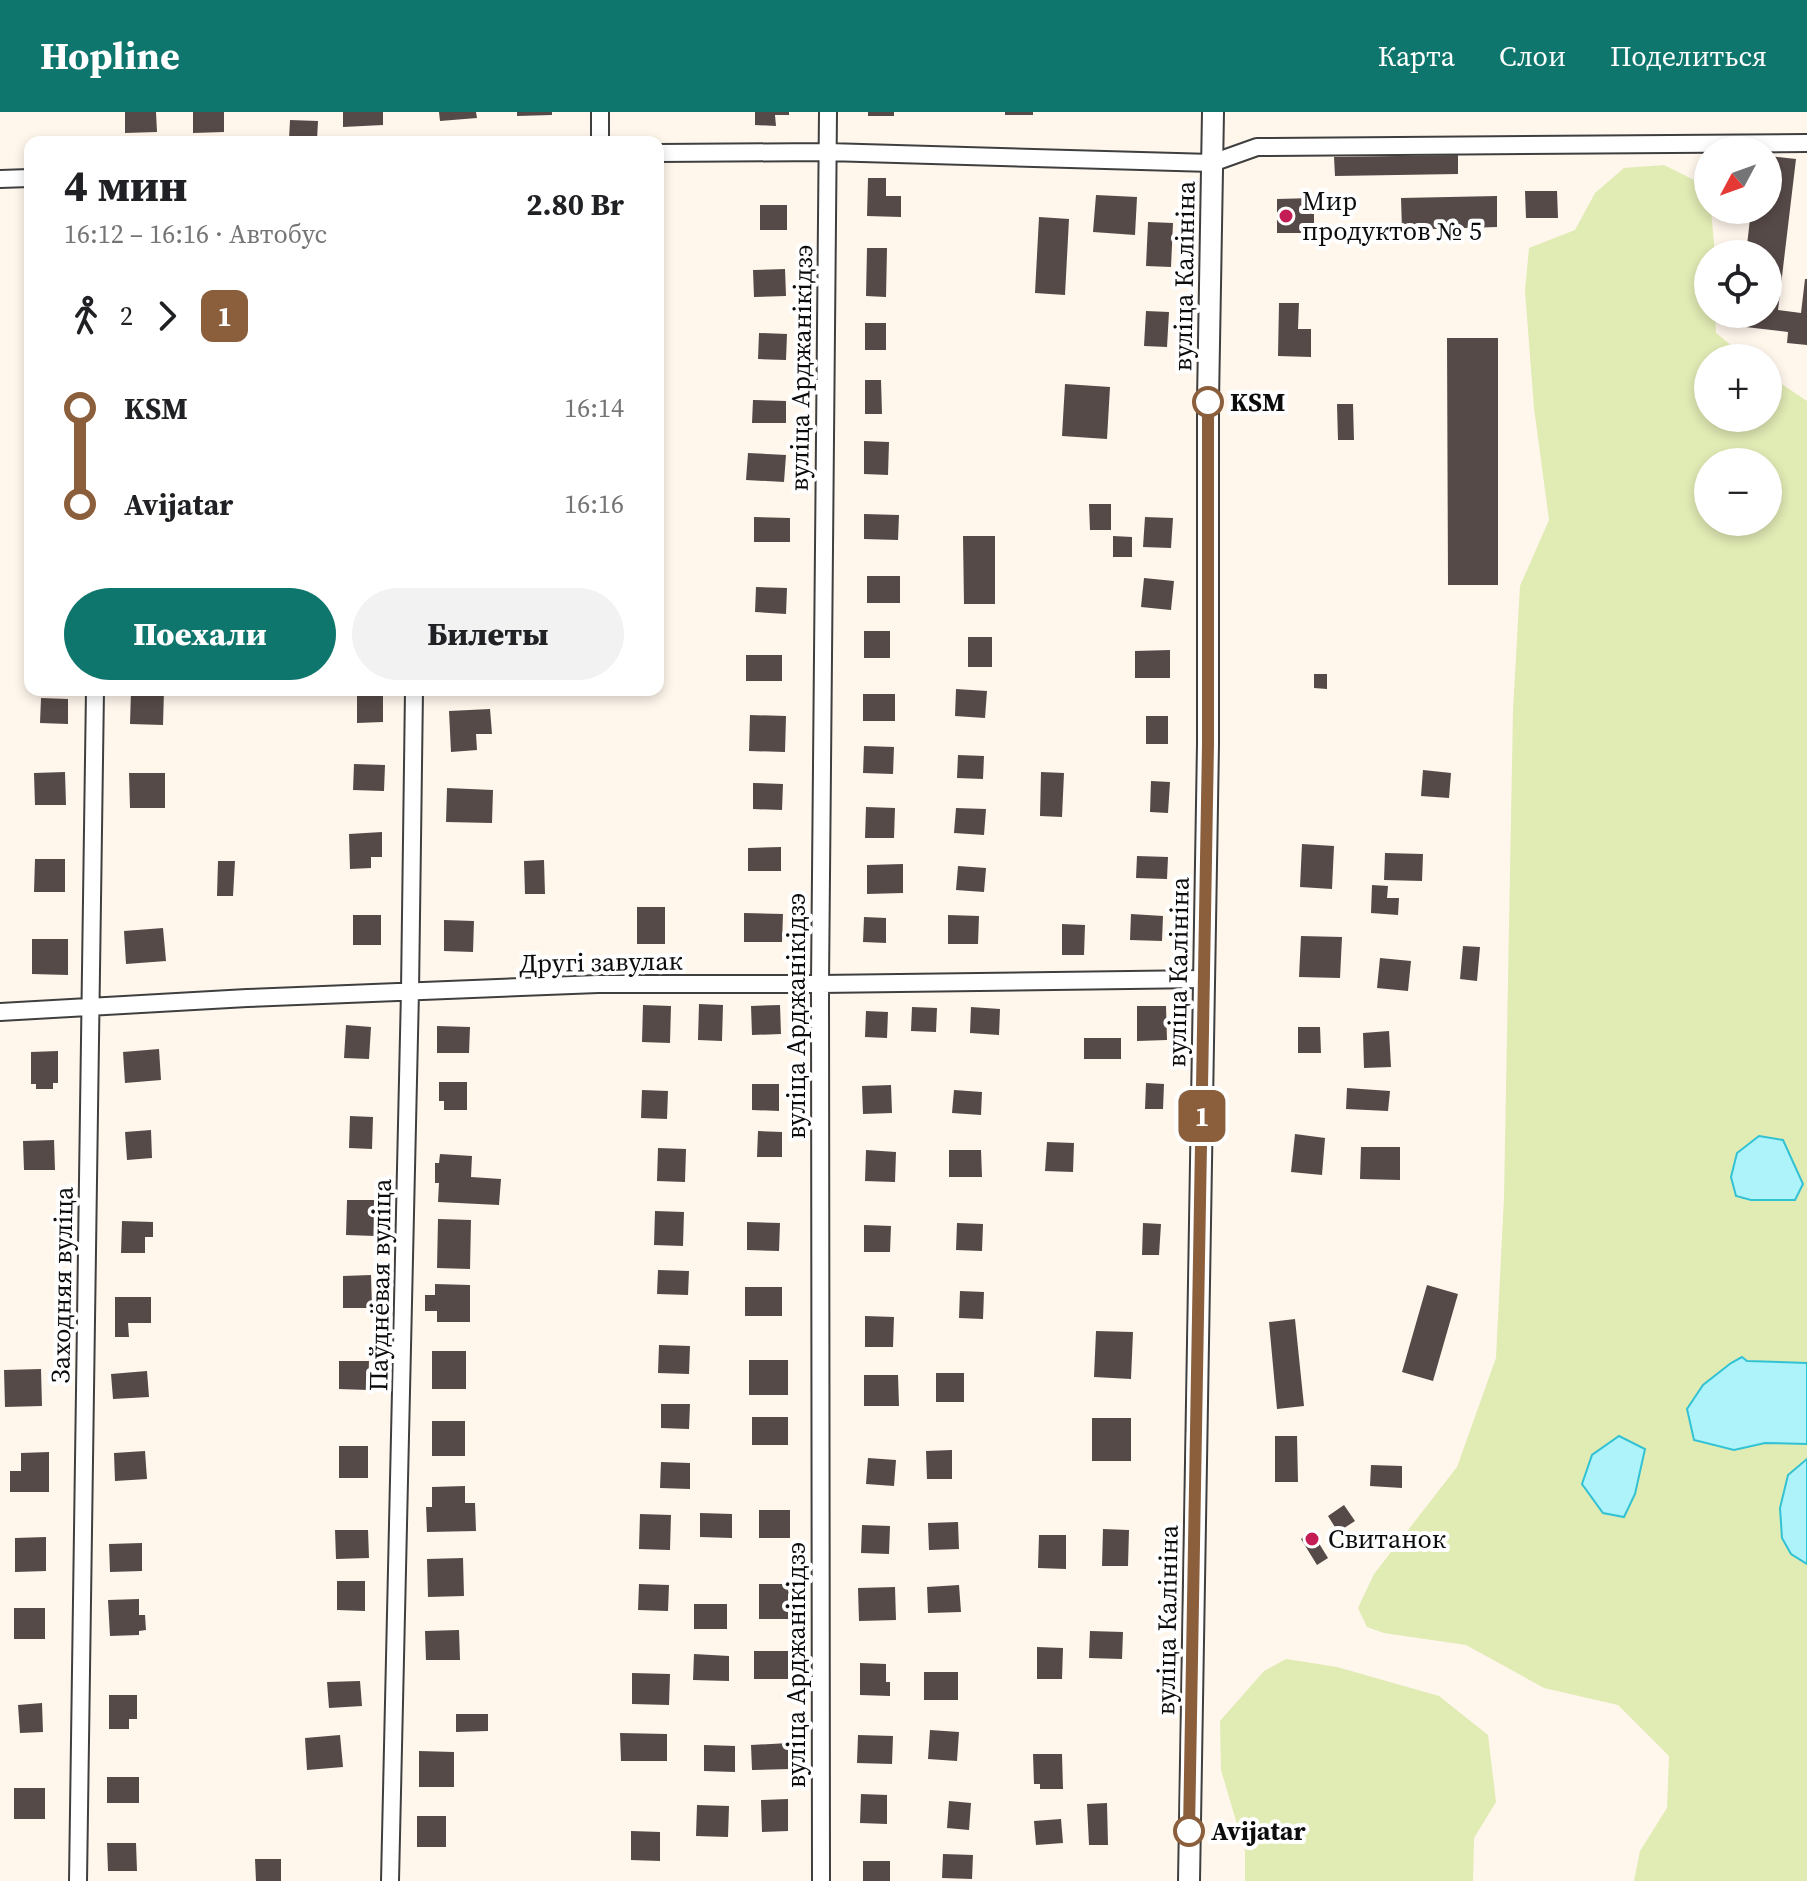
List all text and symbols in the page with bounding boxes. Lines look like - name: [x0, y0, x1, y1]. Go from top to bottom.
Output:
- text: Hopline: [40, 30, 180, 82]
- text: Карта: [1378, 37, 1455, 75]
- text: Слои: [1499, 37, 1566, 75]
- text: Поделиться: [1610, 37, 1767, 75]
- north arrow: [1694, 136, 1782, 224]
- map controls: [1694, 136, 1782, 536]
- text: 4 мин: [64, 155, 187, 216]
- street label: вуліца Калініна: [1164, 180, 1204, 372]
- place label: Мир продуктов № 5: [1302, 183, 1482, 249]
- text: 2.80 Br: [526, 184, 624, 225]
- marker: Мир продуктов № 5: [1277, 207, 1295, 225]
- text: 16:12 – 16:16 · Автобус: [64, 216, 327, 252]
- button: locate: [1694, 240, 1782, 328]
- street label: вуліца Арджанікідзэ: [781, 244, 821, 492]
- icon: walk: [64, 294, 108, 338]
- icon: forward: [145, 294, 189, 338]
- text: 1: [217, 297, 232, 335]
- text: 2: [120, 298, 133, 334]
- button: +: [1694, 344, 1782, 432]
- place label: KSM: [1230, 384, 1285, 420]
- marker: KSM: [1193, 387, 1223, 417]
- text: KSM: [124, 388, 188, 429]
- text: 16:14: [564, 390, 624, 426]
- button: −: [1694, 448, 1782, 536]
- text: Avijatar: [124, 484, 233, 525]
- text: 16:16: [564, 486, 624, 522]
- button: Поехали: [64, 588, 336, 680]
- button: Билеты: [352, 588, 624, 680]
- street label: вуліца Калініна: [1158, 876, 1198, 1068]
- street label: вуліца Арджанікідзэ: [778, 893, 814, 1139]
- street label: Другі завулак: [519, 943, 684, 981]
- line badge: 1: [1176, 1090, 1228, 1142]
- text: 1: [1194, 1097, 1210, 1135]
- street label: Паўднёвая вуліца: [360, 1177, 400, 1392]
- street label: Заходняя вуліца: [42, 1185, 82, 1384]
- place label: Свитанок: [1328, 1521, 1447, 1557]
- street label: вуліца Калініна: [1147, 1524, 1187, 1716]
- marker: Свитанок: [1303, 1530, 1321, 1548]
- street label: вуліца Арджанікідзэ: [778, 1542, 814, 1788]
- place label: Avijatar: [1211, 1813, 1307, 1849]
- marker: Avijatar: [1174, 1816, 1204, 1846]

